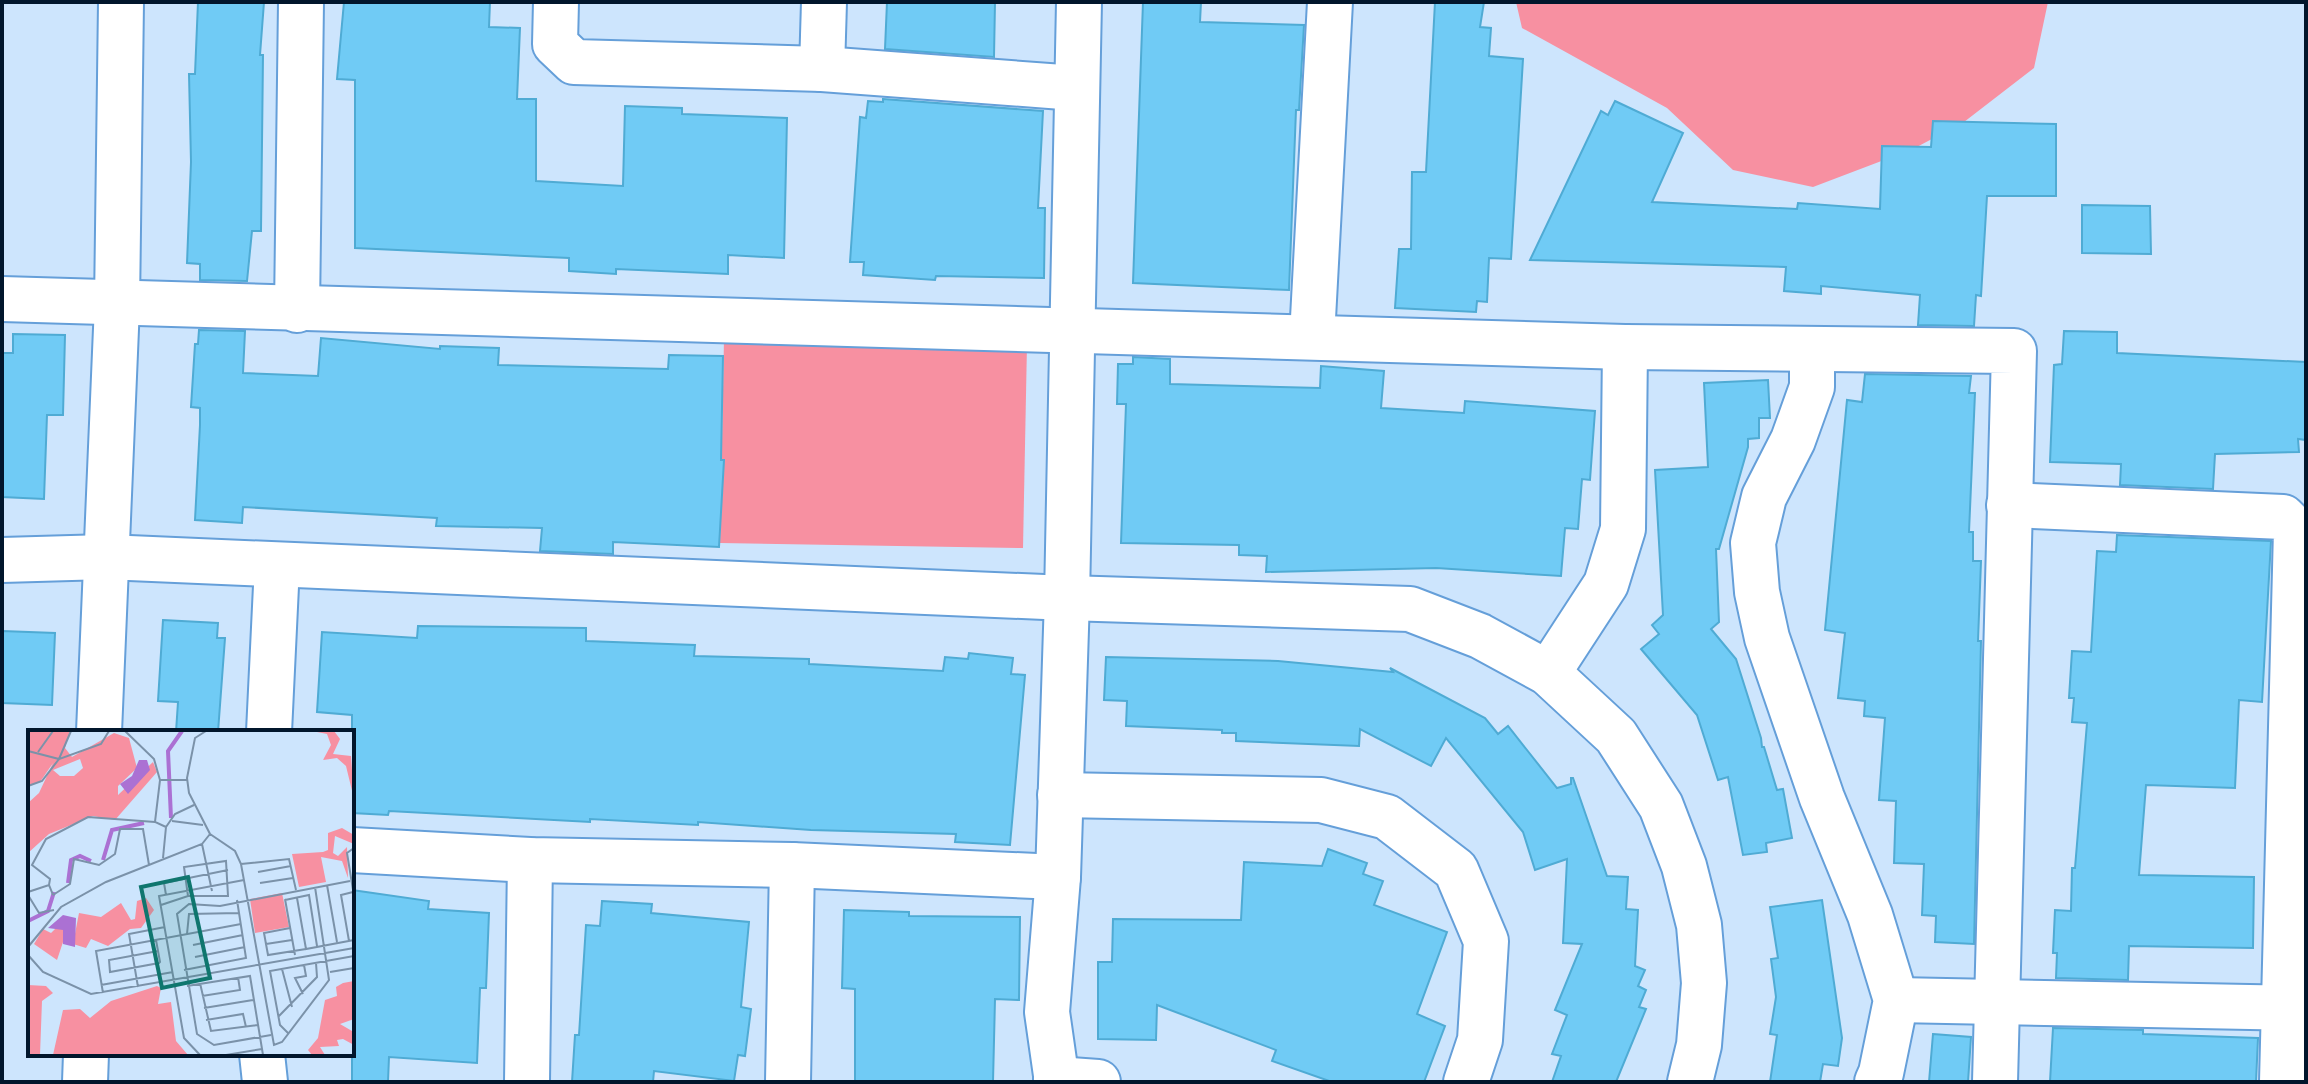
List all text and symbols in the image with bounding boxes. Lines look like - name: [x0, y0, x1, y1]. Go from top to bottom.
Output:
- inset map: [28, 730, 354, 1056]

